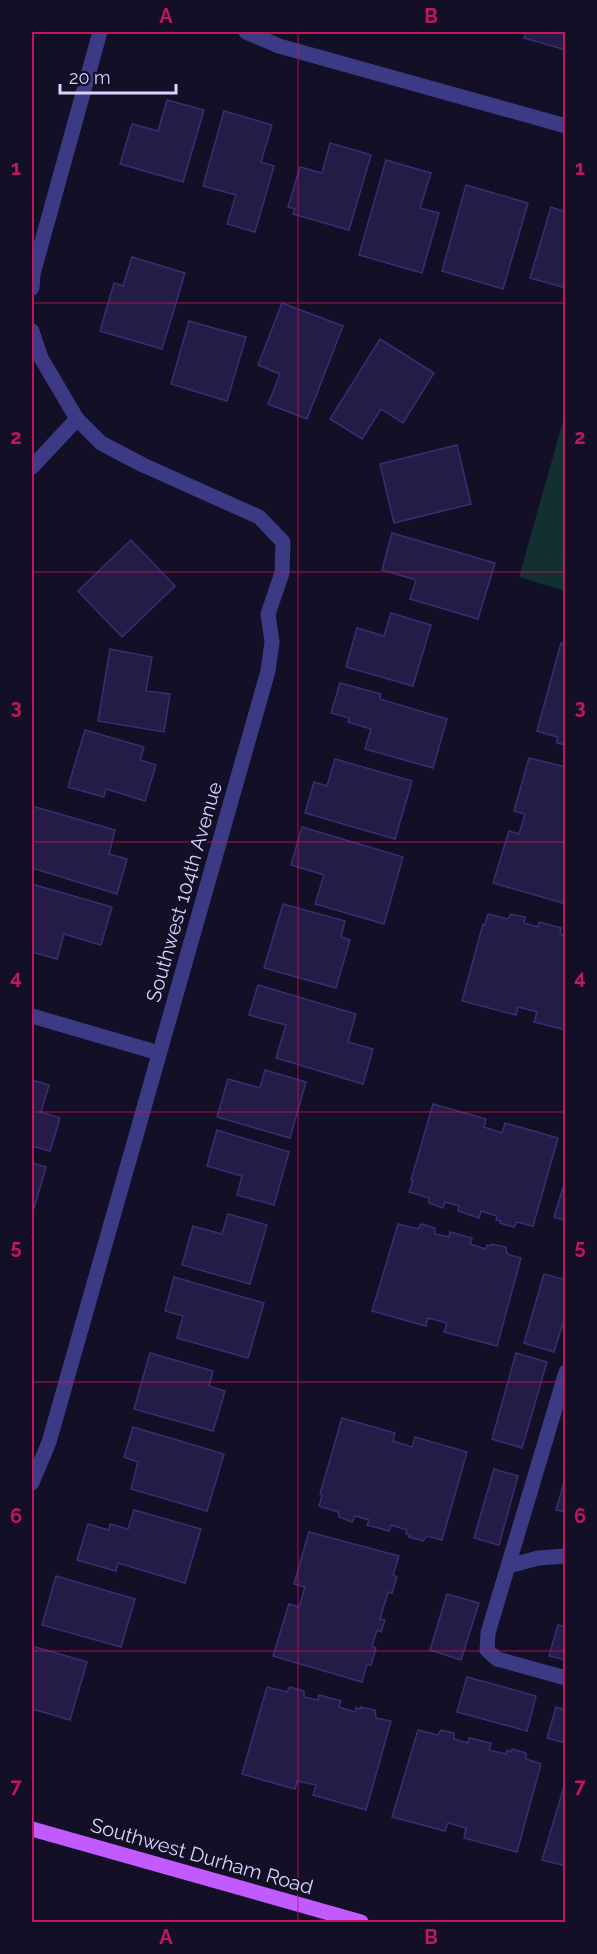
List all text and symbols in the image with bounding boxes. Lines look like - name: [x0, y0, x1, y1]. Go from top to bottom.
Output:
- text: A: [159, 4, 173, 28]
- text: B: [424, 4, 438, 28]
- scale bar: [60, 57, 176, 95]
- text: 20 m: [69, 67, 111, 88]
- text: 1: [11, 156, 21, 180]
- text: 1: [575, 156, 585, 180]
- text: 2: [10, 425, 22, 449]
- text: 2: [574, 425, 586, 449]
- text: 3: [10, 695, 22, 719]
- text: 3: [574, 695, 586, 719]
- street label: Southwest 104th Avenue: [141, 779, 227, 1005]
- text: 4: [10, 965, 22, 989]
- text: 4: [574, 965, 586, 989]
- text: 5: [10, 1235, 22, 1259]
- text: 5: [574, 1235, 586, 1259]
- text: 6: [10, 1504, 22, 1528]
- text: 6: [574, 1504, 586, 1528]
- text: 7: [10, 1774, 22, 1798]
- text: 7: [574, 1774, 586, 1798]
- street label: Southwest Durham Road: [88, 1813, 316, 1899]
- text: A: [159, 1925, 173, 1949]
- text: B: [424, 1925, 438, 1949]

